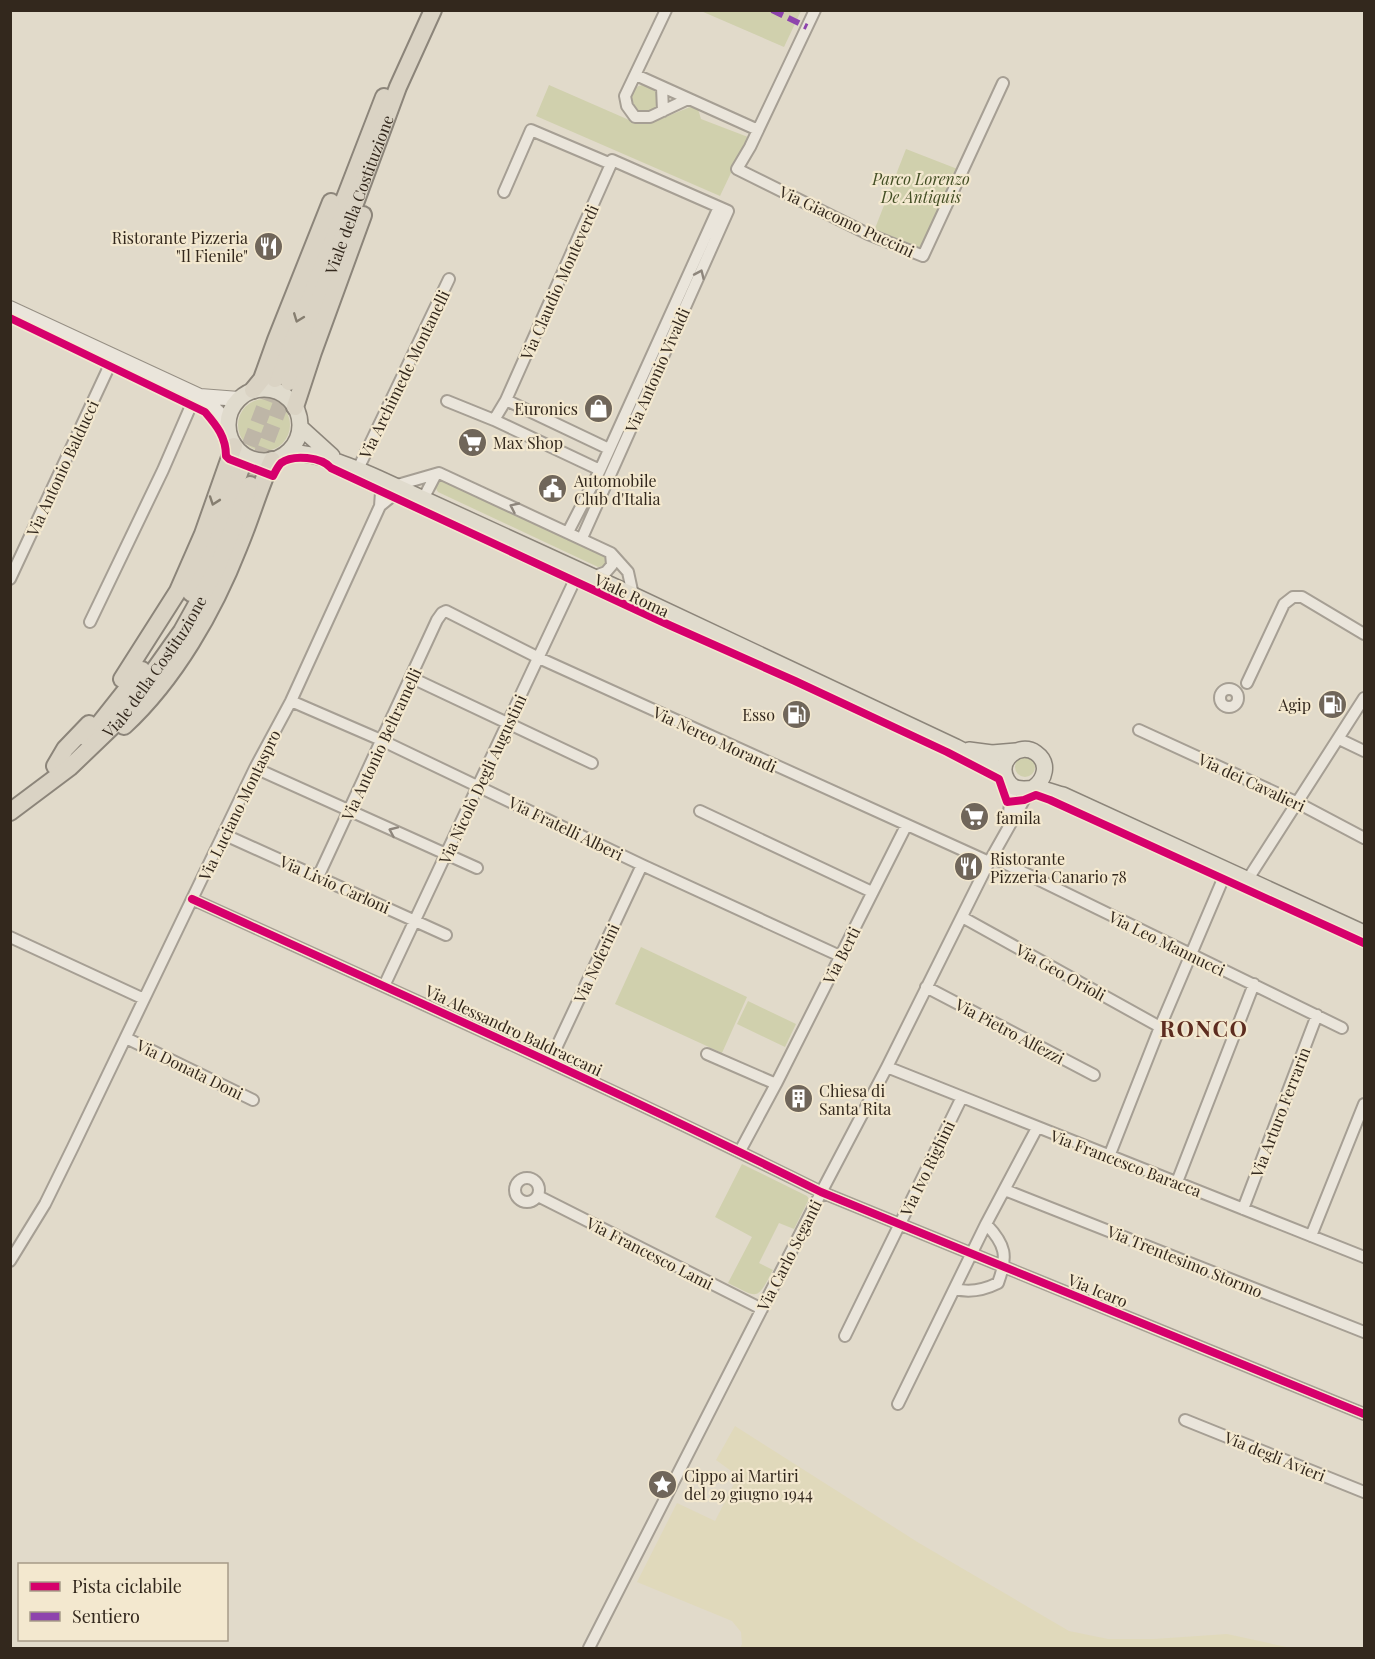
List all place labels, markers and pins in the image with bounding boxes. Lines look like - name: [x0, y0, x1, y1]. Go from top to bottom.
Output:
- place label: Ristorante Pizzeria "Il Fienile": [112, 227, 248, 266]
- restaurant icon: Ristorante Pizzeria "Il Fienile": [253, 230, 285, 262]
- shop icon: Euronics: [583, 392, 615, 424]
- place label: Euronics: [514, 398, 578, 419]
- supermarket icon: Max Shop: [456, 426, 488, 458]
- place label: Max Shop: [493, 432, 563, 453]
- place label: Automobile Club d'Italia: [573, 470, 660, 509]
- public building icon: Automobile Club d'Italia: [537, 473, 569, 505]
- fuel station icon: Agip: [1316, 688, 1348, 720]
- place label: Agip: [1277, 694, 1311, 715]
- fuel station icon: Esso: [780, 698, 812, 730]
- place label: Esso: [742, 704, 775, 725]
- supermarket icon: famila: [959, 801, 991, 833]
- place label: famila: [996, 807, 1041, 828]
- place label: Ristorante Pizzeria Canario 78: [990, 848, 1127, 887]
- restaurant icon: Ristorante Pizzeria Canario 78: [953, 851, 985, 883]
- place label: Chiesa di Santa Rita: [819, 1080, 891, 1119]
- building icon: Chiesa di Santa Rita: [782, 1083, 814, 1115]
- place label: Cippo ai Martiri del 29 giugno 1944: [684, 1465, 813, 1504]
- place icon: Cippo ai Martiri del 29 giugno 1944: [647, 1468, 679, 1500]

